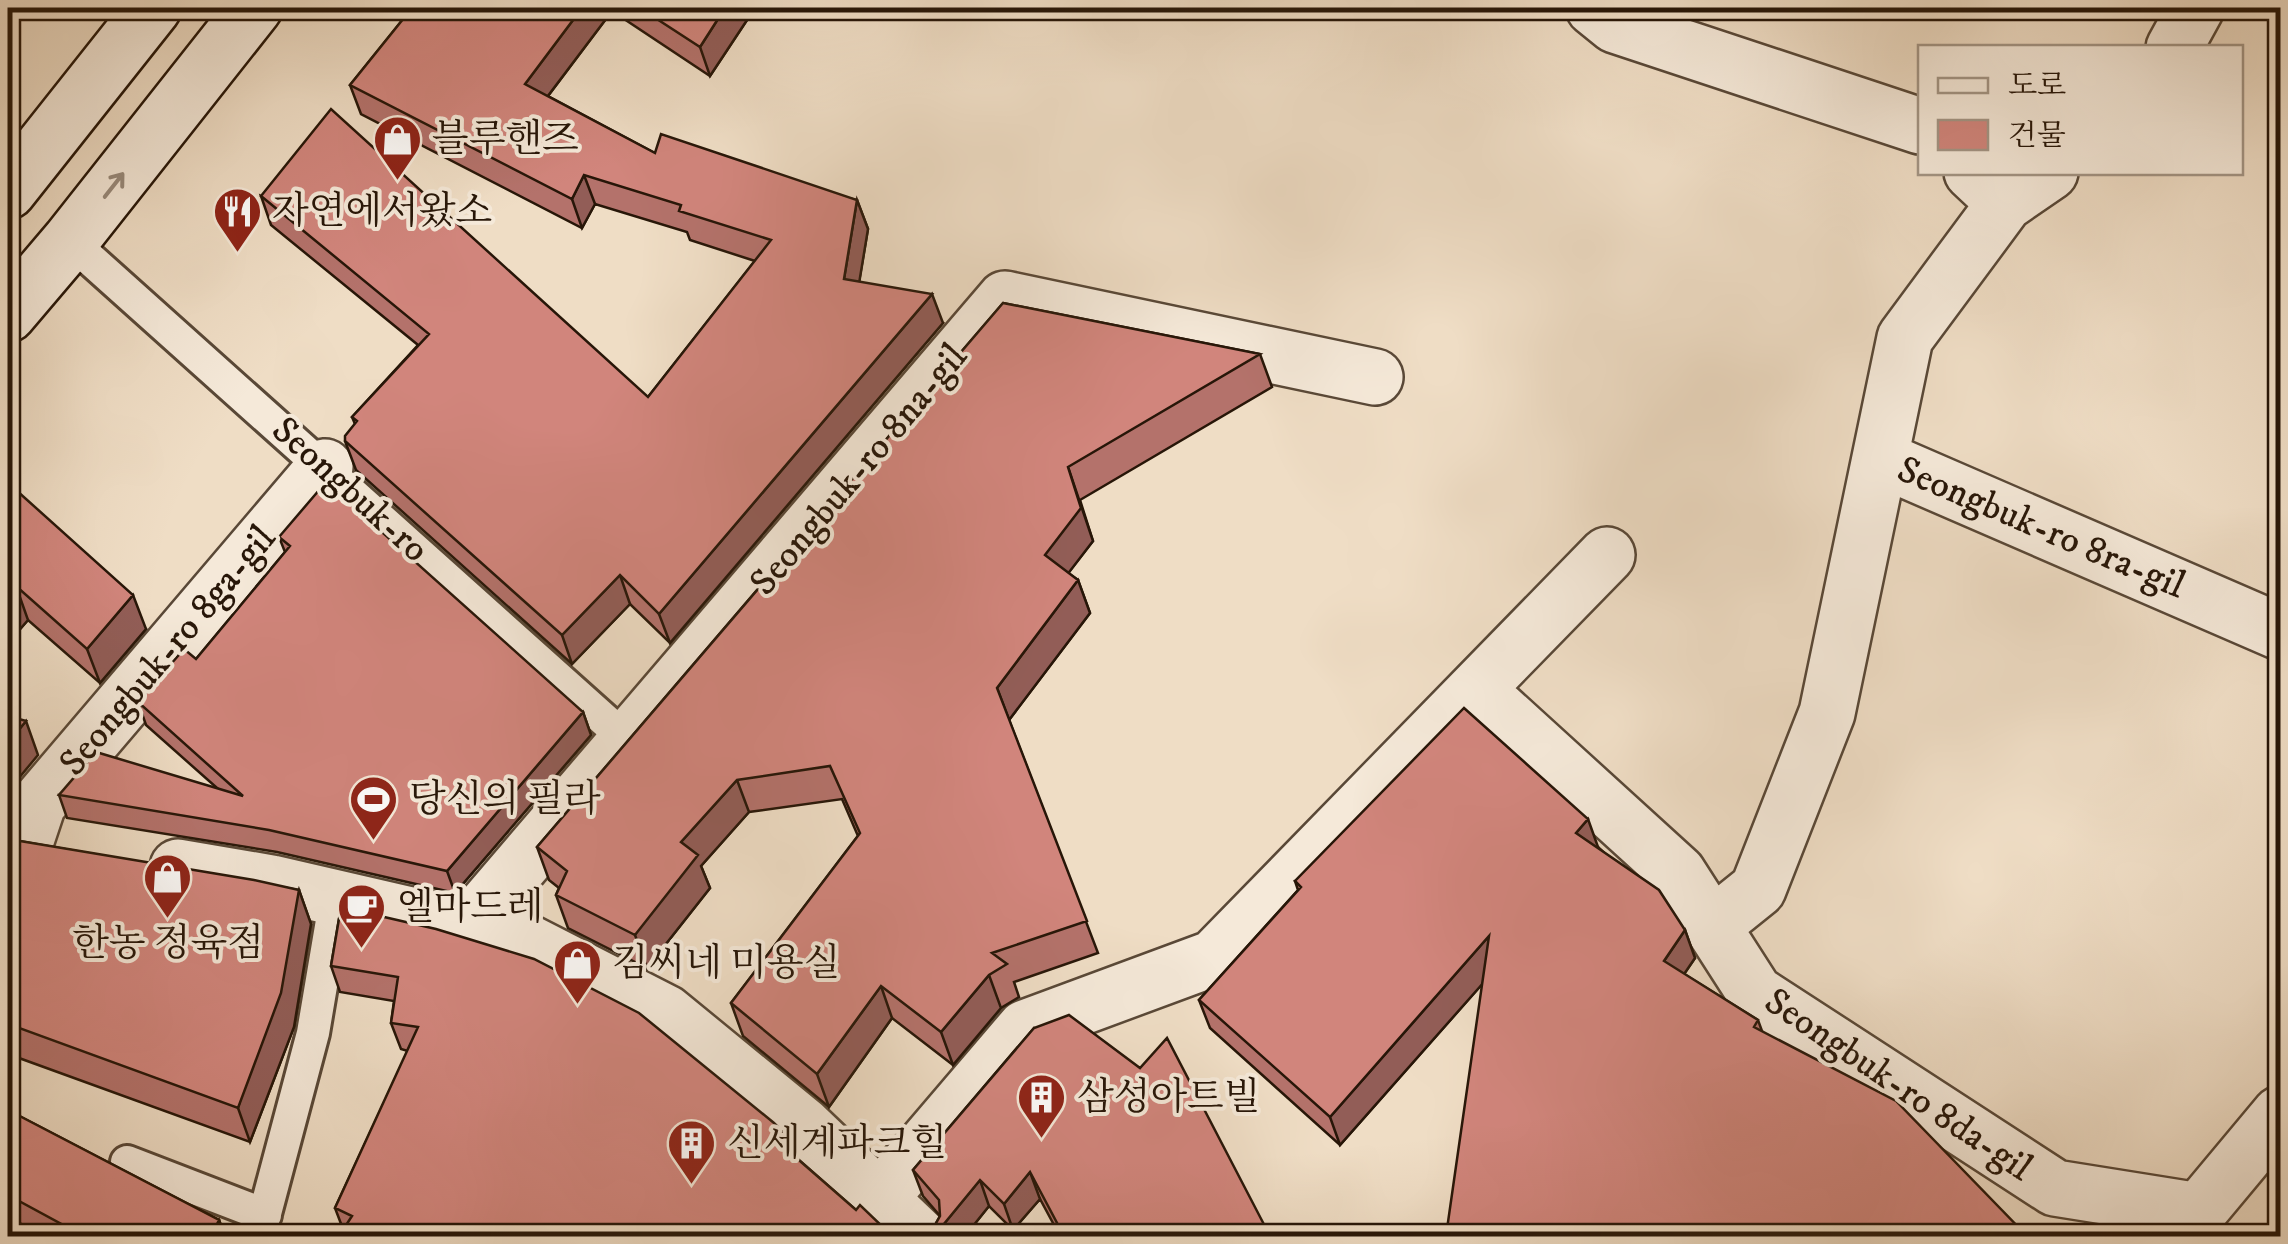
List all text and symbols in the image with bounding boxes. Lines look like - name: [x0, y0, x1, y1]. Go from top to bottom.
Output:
- legend: [1918, 45, 2243, 175]
- text: 도로: [2008, 68, 2066, 105]
- shop icon: 블루핸즈: [371, 114, 423, 182]
- place label: 블루핸즈: [432, 116, 579, 164]
- text: 건물: [2008, 118, 2066, 155]
- one-way arrow: [104, 172, 125, 199]
- restaurant icon: 자연에서왔소: [211, 186, 263, 254]
- place label: 자연에서왔소: [272, 188, 492, 236]
- street label: Seongbuk-ro 8na-gil: [740, 334, 979, 606]
- street label: Seongbuk-ro: [261, 407, 439, 573]
- street label: Seongbuk-ro 8ra-gil: [1890, 446, 2193, 611]
- street label: Seongbuk-ro 8ga-gil: [49, 515, 287, 786]
- sports icon: 당신의 필라: [348, 774, 400, 842]
- place label: 당신의 필라: [409, 776, 601, 824]
- shop icon: 한농 정육점: [142, 852, 194, 920]
- cafe icon: 엘마드레: [336, 882, 388, 950]
- place label: 엘마드레: [397, 884, 544, 932]
- place label: 한농 정육점: [72, 920, 264, 968]
- shop icon: 김씨네 미용실: [551, 938, 603, 1006]
- place label: 김씨네 미용실: [612, 940, 840, 988]
- street label: Seongbuk-ro 8da-gil: [1755, 978, 2042, 1193]
- building icon: 삼성아트빌: [1016, 1072, 1068, 1140]
- place label: 삼성아트빌: [1077, 1074, 1261, 1122]
- building icon: 신세계파크힐: [666, 1118, 718, 1186]
- place label: 신세계파크힐: [727, 1120, 947, 1168]

